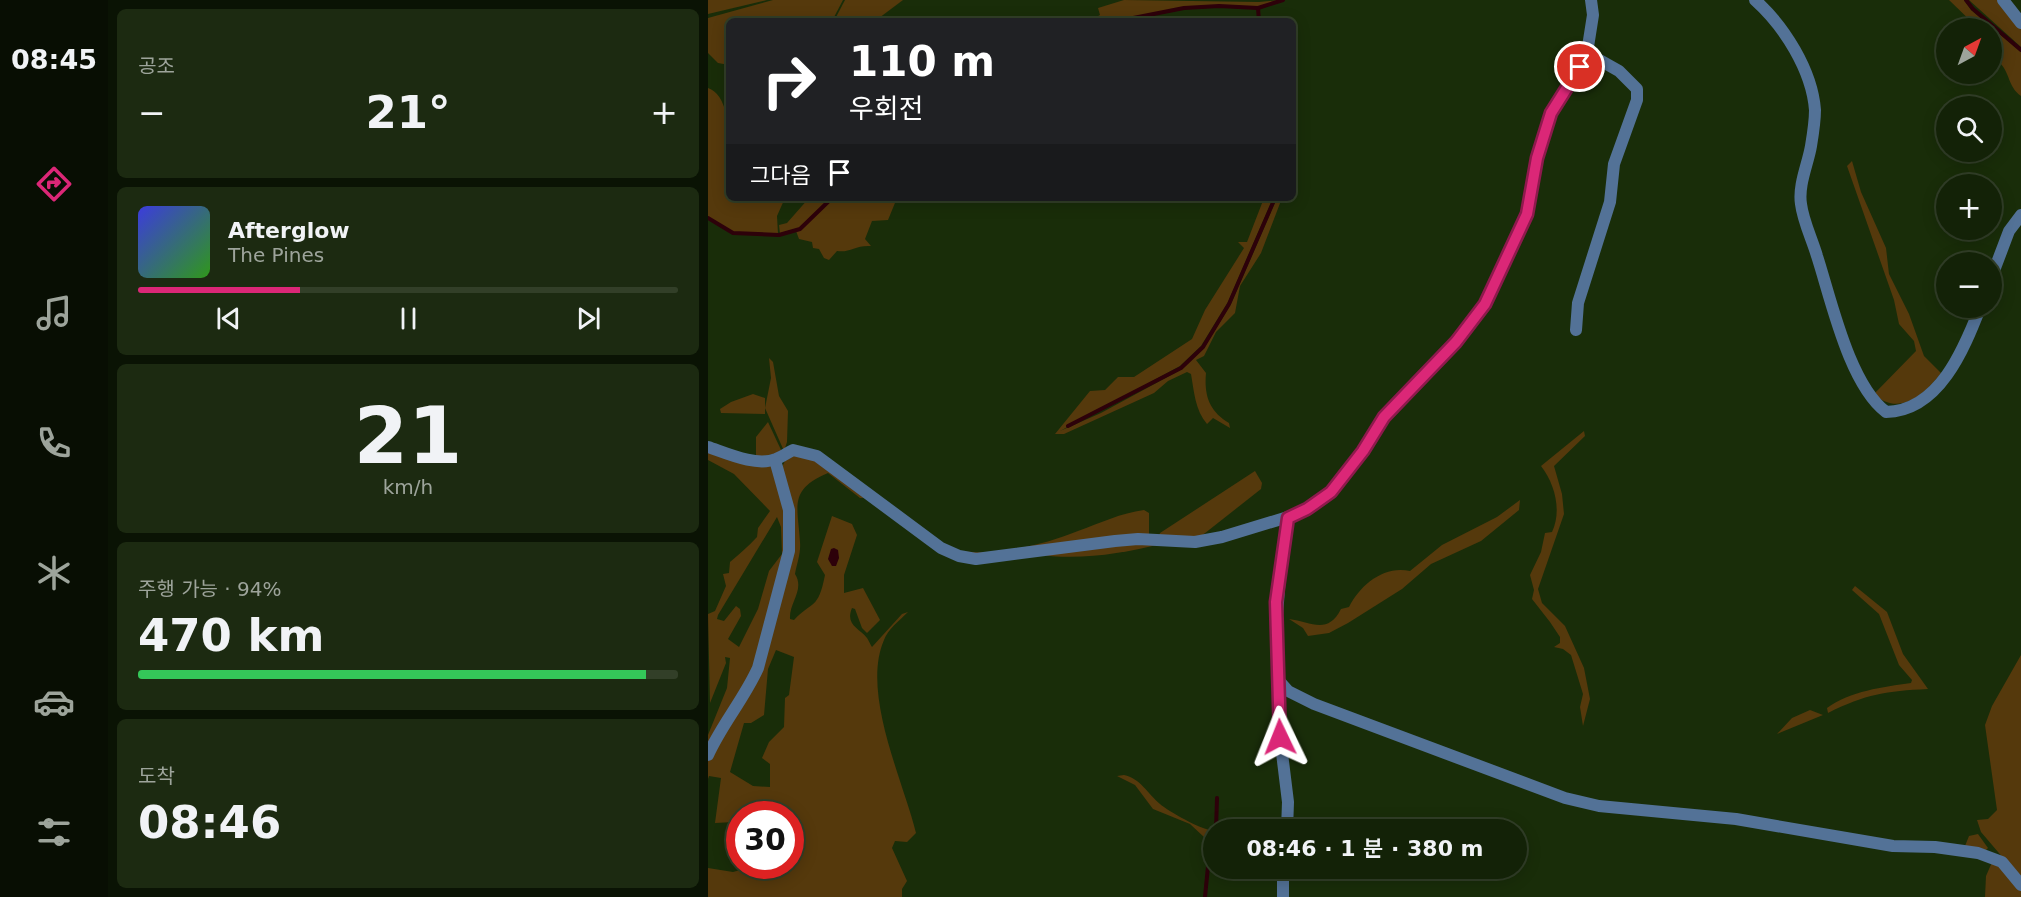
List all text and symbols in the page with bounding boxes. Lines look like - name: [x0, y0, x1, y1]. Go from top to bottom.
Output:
- north arrow: [1936, 18, 2002, 84]
- map controls: [1936, 18, 2002, 318]
- text: 110 m: [849, 37, 995, 86]
- pin: [1554, 41, 1605, 92]
- icon: right: [750, 42, 828, 120]
- text: 08:45: [11, 44, 97, 75]
- icon: arrive: [1563, 50, 1596, 83]
- text: 공조: [138, 54, 175, 78]
- text: 21°: [365, 86, 451, 139]
- text: −: [138, 93, 166, 132]
- text: +: [650, 93, 678, 132]
- text: 우회전: [849, 93, 924, 124]
- button: search: [1936, 96, 2002, 162]
- icon: arrive: [823, 156, 856, 189]
- icon: directions: [33, 163, 75, 205]
- text: 그다음: [750, 163, 811, 188]
- button: +: [1936, 174, 2002, 240]
- text: Afterglow: [228, 218, 350, 243]
- text: The Pines: [228, 243, 324, 267]
- button: −: [1936, 252, 2002, 318]
- icon: music: [33, 292, 75, 334]
- icon: previous: [212, 302, 245, 335]
- icon: pause: [392, 302, 425, 335]
- icon: next: [572, 302, 605, 335]
- text: 21: [354, 391, 462, 481]
- icon: phone: [33, 422, 75, 464]
- text: km/h: [383, 475, 433, 499]
- icon: climate: [33, 552, 75, 594]
- text: 주행 가능 · 94%: [138, 577, 281, 601]
- text: 470 km: [138, 609, 324, 662]
- icon: car: [33, 681, 75, 723]
- position arrow: [1248, 705, 1312, 769]
- text: 도착: [138, 764, 175, 788]
- text: 08:46: [138, 796, 281, 849]
- speed limit sign: 30: [726, 801, 804, 879]
- icon: filters: [33, 811, 75, 853]
- text: 08:46 · 1 분 · 380 m: [1246, 836, 1484, 861]

